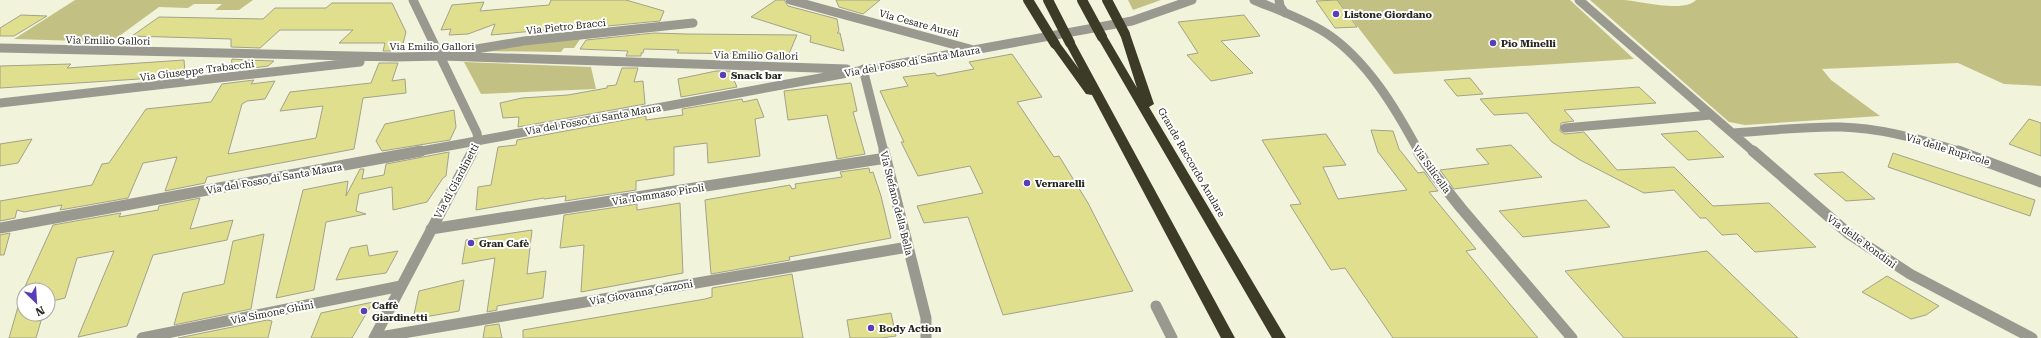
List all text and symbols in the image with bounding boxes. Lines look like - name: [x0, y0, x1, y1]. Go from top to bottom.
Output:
- street label: Via Cesare Aureli: [878, 8, 960, 39]
- marker: Listone Giordano: [1331, 9, 1341, 19]
- place label: Listone Giordano: [1344, 9, 1433, 20]
- street label: Via Pietro Bracci: [526, 17, 606, 36]
- street label: Via Emilio Gallori: [66, 34, 150, 47]
- marker: Pio Minelli: [1488, 38, 1498, 48]
- place label: Pio Minelli: [1501, 38, 1556, 49]
- street label: Via Emilio Gallori: [390, 41, 474, 52]
- street label: Via del Fosso di Santa Maura: [843, 44, 981, 79]
- street label: Via Emilio Gallori: [714, 49, 798, 62]
- street label: Via Giuseppe Trabacchi: [139, 58, 255, 83]
- marker: Snack bar: [718, 70, 728, 80]
- place label: Snack bar: [731, 70, 783, 81]
- street label: Via del Fosso di Santa Maura: [524, 102, 662, 137]
- street label: Grande Raccordo Anulare: [1156, 106, 1228, 219]
- street label: Via delle Rupicole: [1905, 131, 1992, 168]
- street label: Via di Giardinetti: [432, 142, 481, 220]
- street label: Via Silicella: [1411, 143, 1453, 196]
- street label: Via Stefano della Bella: [878, 150, 915, 257]
- street label: Via del Fosso di Santa Maura: [205, 161, 343, 196]
- marker: Vernarelli: [1022, 178, 1032, 188]
- place label: Vernarelli: [1035, 178, 1085, 189]
- street label: Via Tommaso Piroli: [611, 182, 705, 207]
- street label: Via delle Rondini: [1825, 213, 1898, 270]
- marker: Gran Cafè: [466, 238, 476, 248]
- place label: Gran Cafè: [479, 238, 529, 249]
- street label: Via Giovanna Garzoni: [589, 278, 694, 307]
- north arrow: [16, 282, 56, 322]
- street label: Via Simone Ghini: [230, 299, 315, 326]
- place label: Caffè Giardinetti: [372, 300, 428, 323]
- text: N: [33, 303, 47, 319]
- marker: Caffè Giardinetti: [359, 306, 369, 316]
- marker: Body Action: [866, 323, 876, 333]
- place label: Body Action: [879, 323, 942, 334]

